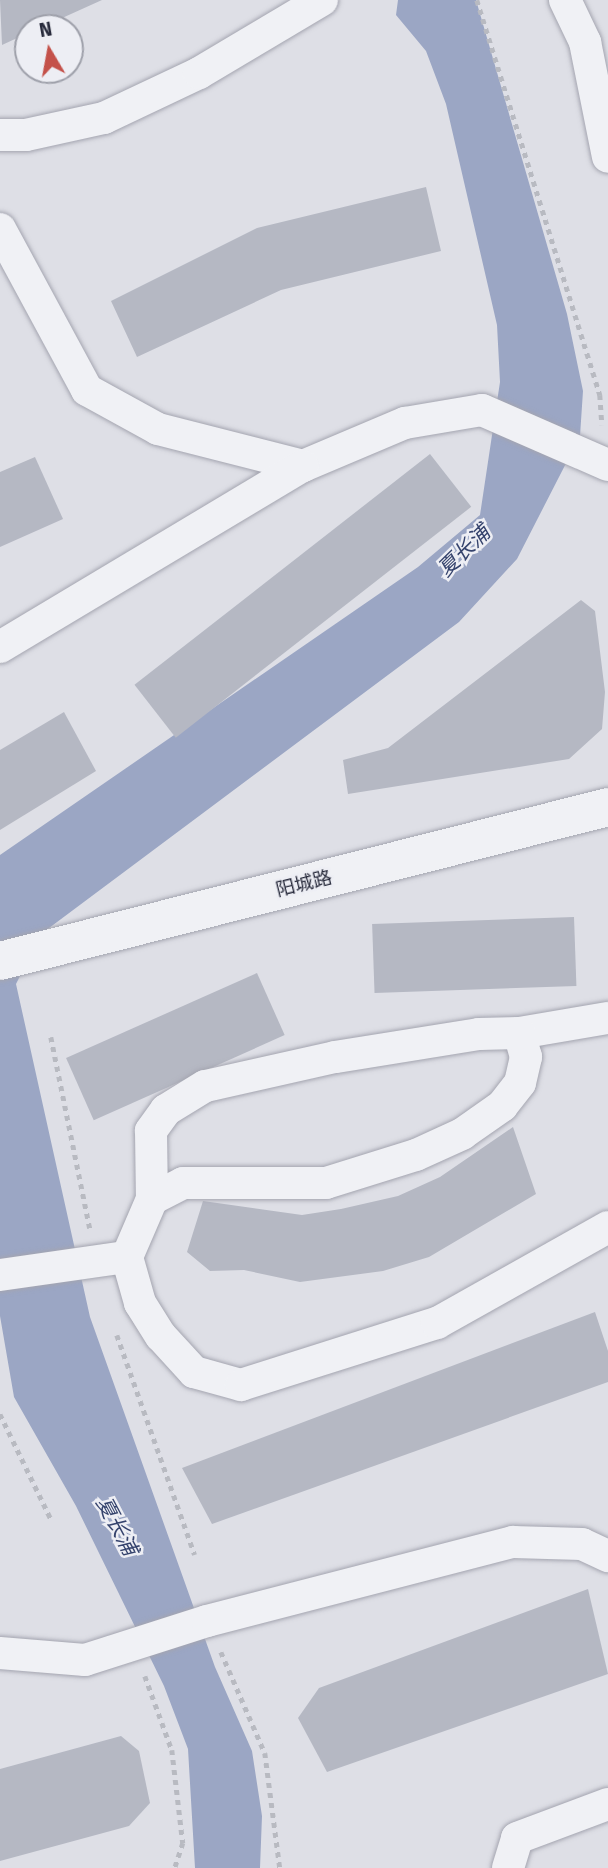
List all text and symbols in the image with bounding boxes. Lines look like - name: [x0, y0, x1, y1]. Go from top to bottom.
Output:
- north arrow: [14, 14, 84, 84]
- text: N: [37, 17, 54, 42]
- water label: 夏长浦: [433, 520, 495, 582]
- street label: 阳城路: [274, 866, 334, 902]
- water label: 夏长浦: [91, 1492, 143, 1560]

